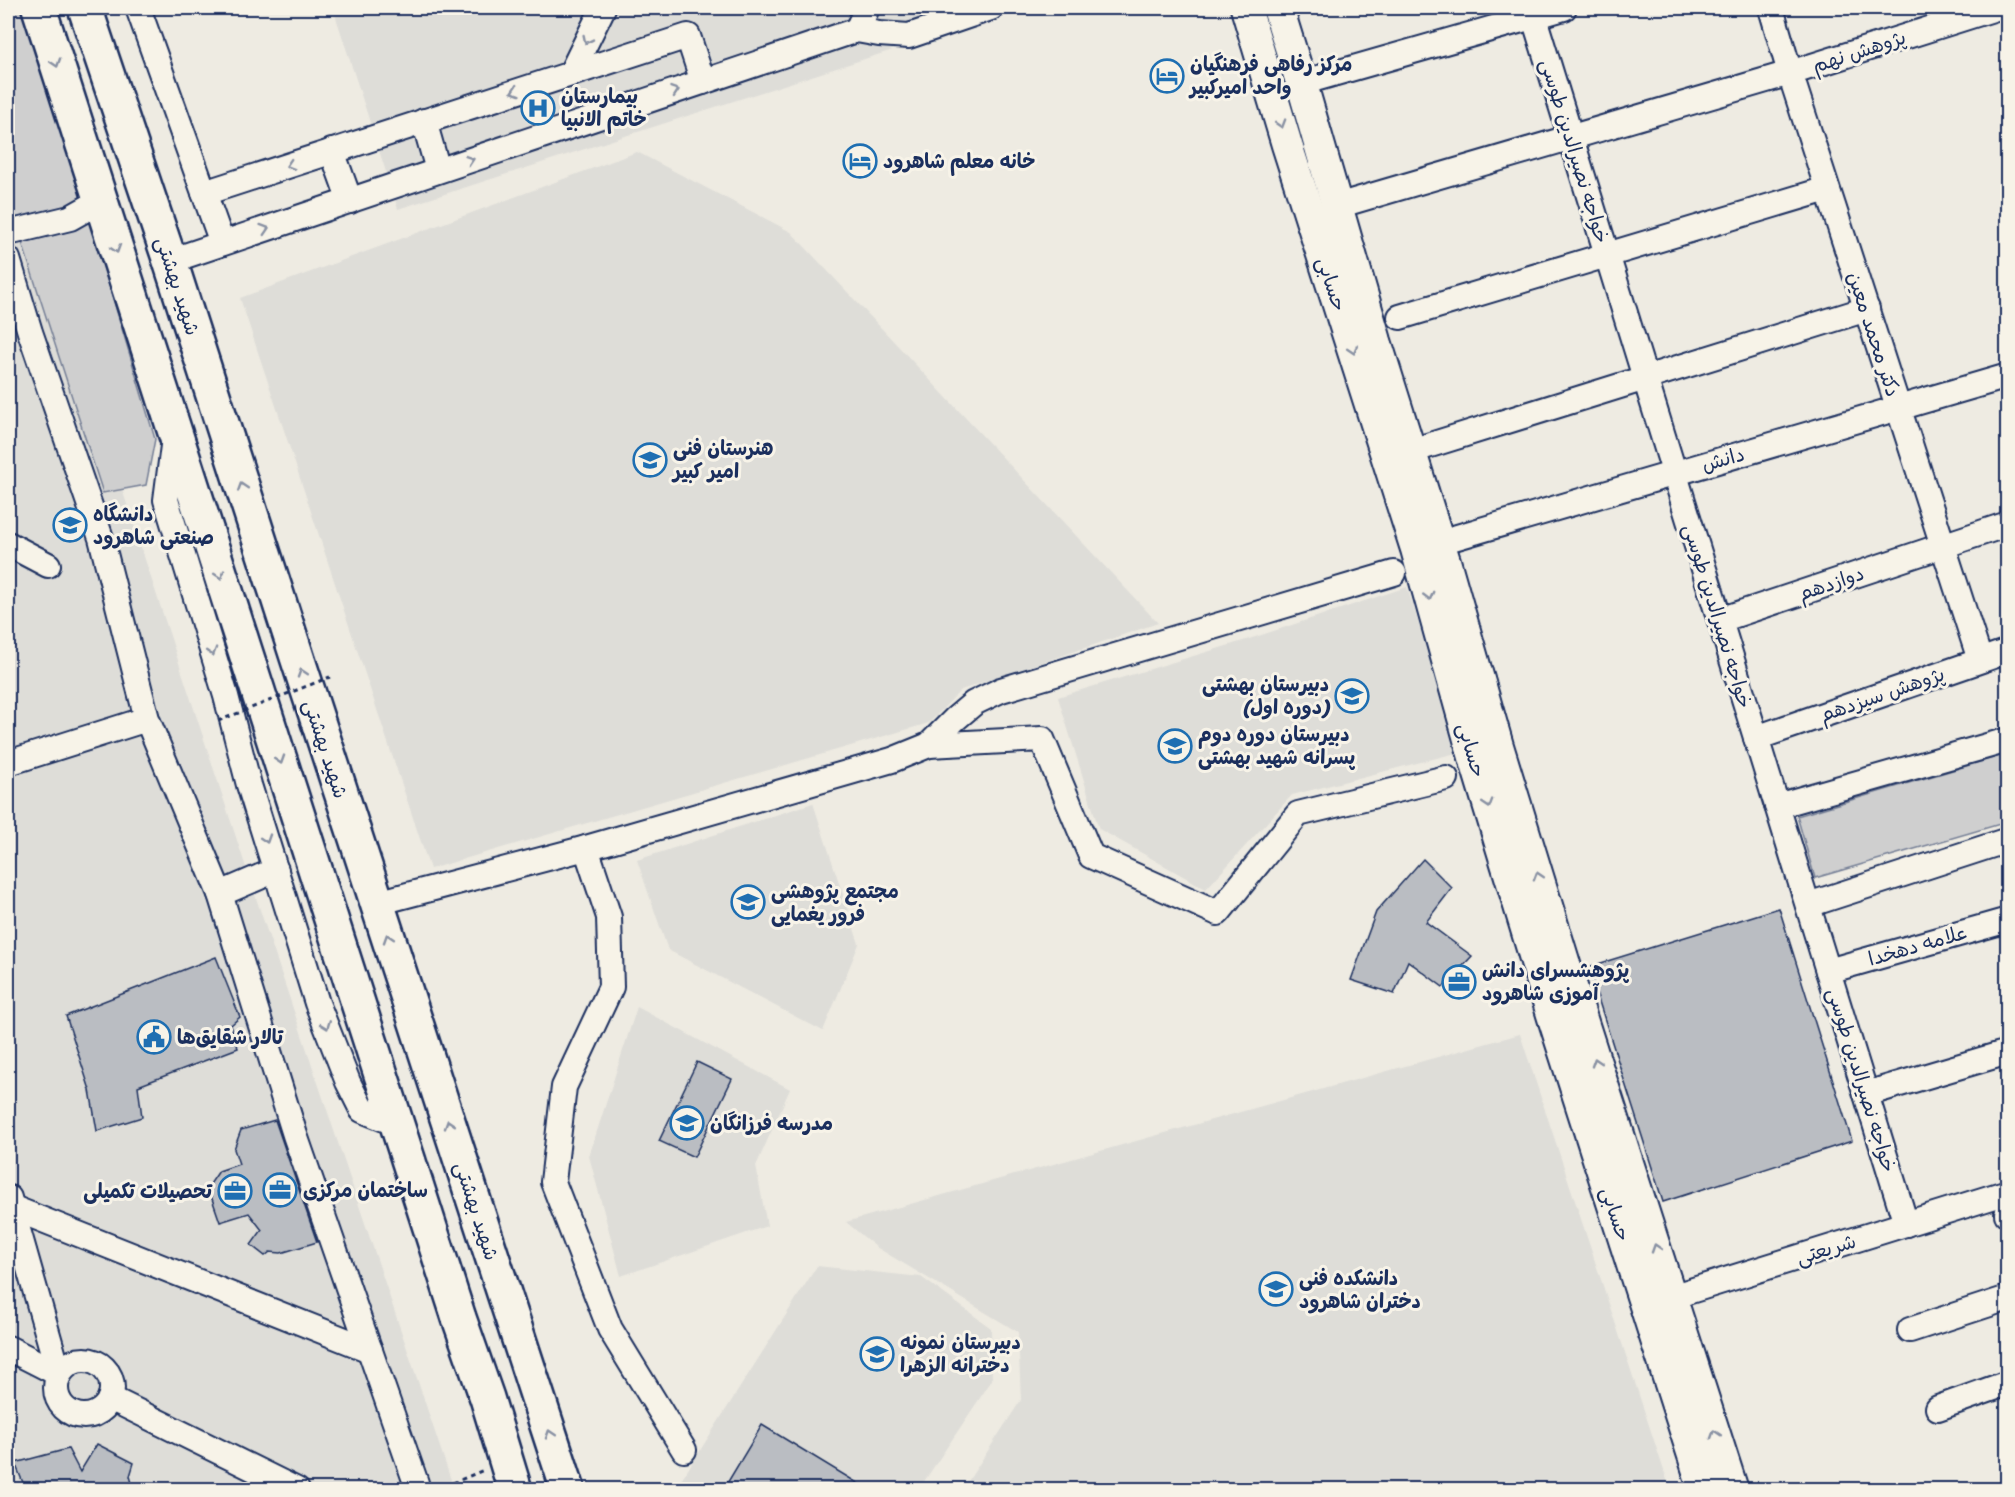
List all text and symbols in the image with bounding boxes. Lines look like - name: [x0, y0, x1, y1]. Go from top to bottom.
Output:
- street label: پژوهش نهم: [1808, 20, 1911, 83]
- one-way arrow: [583, 34, 594, 45]
- place label: مرکز رفاهی فرهنگیان واحد امیرکبیر: [1188, 47, 1352, 105]
- street label: خواجه نصیرالدین طوسی: [1530, 54, 1619, 248]
- one-way arrow: [49, 57, 62, 68]
- hotel icon: مرکز رفاهی فرهنگیان واحد امیرکبیر: [1149, 58, 1185, 94]
- place label: بیمارستان خاتم الانبیا: [561, 79, 647, 137]
- one-way arrow: [510, 84, 521, 96]
- one-way arrow: [669, 86, 680, 98]
- hospital icon: بیمارستان خاتم الانبیا: [520, 90, 556, 126]
- one-way arrow: [1274, 118, 1286, 129]
- hotel icon: خانه معلم شاهرود: [842, 143, 878, 179]
- place label: خانه معلم شاهرود: [883, 144, 1035, 179]
- one-way arrow: [464, 154, 475, 167]
- one-way arrow: [285, 157, 296, 170]
- one-way arrow: [259, 224, 270, 236]
- street label: شهید بهشتی: [145, 232, 210, 340]
- one-way arrow: [109, 243, 121, 254]
- street label: حسابی: [1306, 252, 1357, 316]
- street label: دکتر محمد معین: [1837, 267, 1910, 401]
- one-way arrow: [1346, 344, 1358, 355]
- place label: هنرستان فنی امیر کبیر: [671, 431, 774, 489]
- street label: دانش: [1697, 437, 1749, 482]
- school or university icon: هنرستان فنی امیر کبیر: [632, 442, 668, 478]
- one-way arrow: [237, 482, 250, 493]
- place label: دانشگاه صنعتی شاهرود: [93, 497, 214, 555]
- school or university icon: دانشگاه صنعتی شاهرود: [52, 507, 88, 543]
- street label: خواجه نصیرالدین طوسی: [1673, 519, 1762, 713]
- street label: دوازدهم: [1793, 556, 1869, 611]
- one-way arrow: [213, 569, 226, 580]
- one-way arrow: [1422, 590, 1434, 601]
- one-way arrow: [205, 646, 217, 657]
- street label: پژوهش سیزدهم: [1815, 657, 1950, 732]
- place label: دبیرستان بهشتی (دوره اول): [1202, 667, 1331, 725]
- one-way arrow: [296, 668, 309, 679]
- school or university icon: دبیرستان بهشتی (دوره اول): [1334, 678, 1370, 714]
- street label: شهید بهشتی: [293, 695, 358, 803]
- place label: دبیرستان دوره دوم پسرانه شهید بهشتی: [1198, 717, 1355, 775]
- street label: حسابی: [1447, 719, 1496, 782]
- school or university icon: دبیرستان دوره دوم پسرانه شهید بهشتی: [1157, 728, 1193, 764]
- one-way arrow: [273, 754, 285, 765]
- one-way arrow: [1481, 798, 1493, 809]
- one-way arrow: [259, 833, 271, 844]
- one-way arrow: [1533, 871, 1545, 882]
- place label: مجتمع پژوهشی فرور یغمایی: [771, 874, 899, 932]
- school or university icon: مجتمع پژوهشی فرور یغمایی: [730, 884, 766, 920]
- street label: علامه دهخدا: [1864, 915, 1972, 976]
- one-way arrow: [383, 933, 396, 944]
- place label: پژوهشسرای دانش آموزی شاهرود: [1482, 953, 1629, 1011]
- office icon: پژوهشسرای دانش آموزی شاهرود: [1441, 964, 1477, 1000]
- street label: خواجه نصیرالدین طوسی: [1817, 983, 1906, 1177]
- public building icon: تالار شقایق‌‌ها: [136, 1019, 172, 1055]
- one-way arrow: [319, 1019, 331, 1030]
- place label: تالار شقایق‌‌ها: [177, 1020, 284, 1055]
- one-way arrow: [1591, 1057, 1603, 1068]
- school or university icon: مدرسه فرزانگان: [669, 1105, 705, 1141]
- place label: مدرسه فرزانگان: [710, 1106, 833, 1141]
- one-way arrow: [443, 1119, 456, 1130]
- street label: شهید بهشتی: [444, 1157, 509, 1265]
- office icon: ساختمان مرکزی: [262, 1172, 298, 1208]
- office icon: تحصیلات تکمیلی: [217, 1173, 253, 1209]
- place label: ساختمان مرکزی: [303, 1173, 428, 1208]
- place label: تحصیلات تکمیلی: [83, 1174, 213, 1209]
- street label: حسابی: [1590, 1182, 1641, 1246]
- street label: شریعتی: [1792, 1224, 1861, 1275]
- one-way arrow: [1651, 1243, 1663, 1254]
- place label: دانشکده فنی دختران شاهرود: [1299, 1261, 1421, 1319]
- school or university icon: دانشکده فنی دختران شاهرود: [1258, 1271, 1294, 1307]
- place label: دبیرستان نمونه دخترانه الزهرا: [900, 1325, 1021, 1383]
- school or university icon: دبیرستان نمونه دخترانه الزهرا: [859, 1336, 895, 1372]
- one-way arrow: [544, 1429, 557, 1440]
- one-way arrow: [1710, 1429, 1723, 1440]

